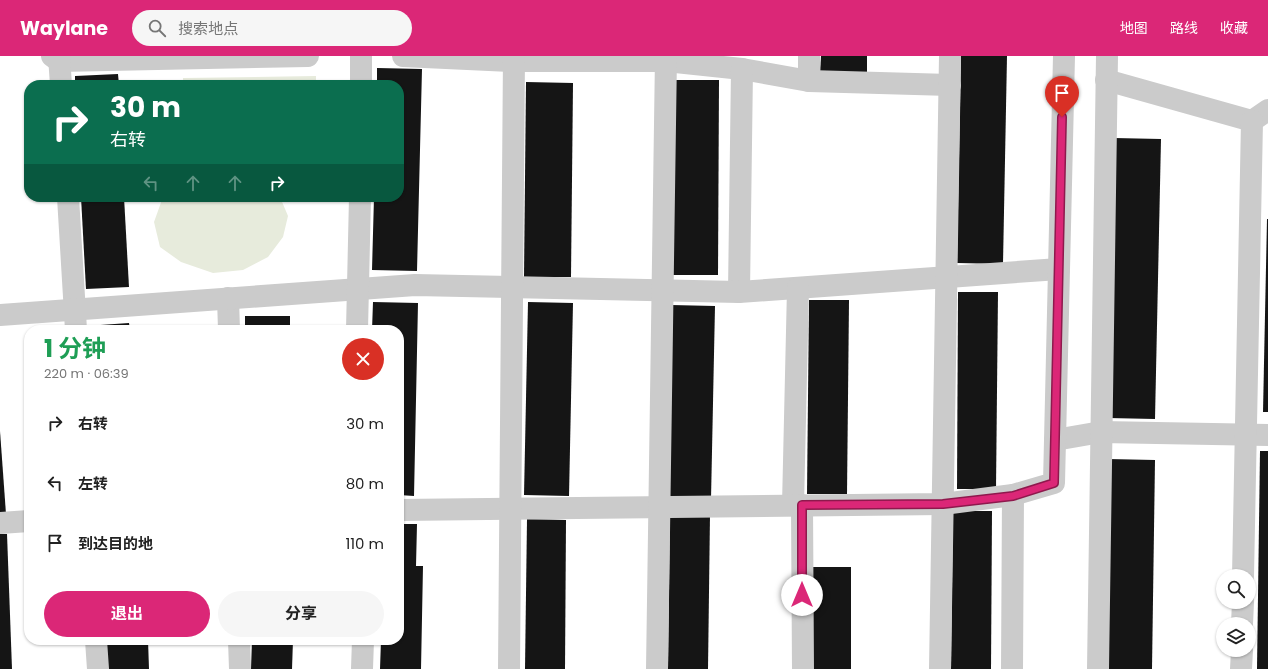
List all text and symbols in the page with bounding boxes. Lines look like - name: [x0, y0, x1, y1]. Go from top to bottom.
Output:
- search box: [132, 10, 412, 46]
- text: Waylane: [20, 15, 108, 42]
- icon: search: [146, 17, 168, 39]
- text: 搜索地点: [178, 18, 238, 39]
- text: 地图: [1120, 18, 1148, 38]
- text: 路线: [1170, 18, 1198, 38]
- text: 收藏: [1220, 18, 1248, 38]
- pin: [1045, 76, 1079, 117]
- icon: arrive: [1051, 82, 1073, 104]
- text: 30 m: [110, 88, 181, 127]
- icon: right: [44, 96, 96, 148]
- text: 右转: [110, 127, 146, 152]
- icon: left: [140, 172, 162, 194]
- icon: ahead: [182, 172, 204, 194]
- icon: ahead: [224, 172, 246, 194]
- icon: right: [266, 172, 288, 194]
- text: 1 分钟: [44, 332, 106, 365]
- button: close: [342, 338, 384, 380]
- text: 220 m · 06:39: [44, 364, 129, 383]
- icon: right: [44, 412, 66, 434]
- text: 右转: [78, 413, 108, 434]
- text: 30 m: [346, 413, 384, 434]
- icon: left: [44, 472, 66, 494]
- text: 左转: [78, 473, 108, 494]
- text: 80 m: [346, 473, 384, 494]
- icon: arrive: [44, 532, 66, 554]
- text: 到达目的地: [78, 533, 153, 554]
- text: 110 m: [346, 533, 384, 554]
- map controls: [1216, 569, 1256, 657]
- button: search: [1216, 569, 1256, 609]
- position arrow: [781, 574, 823, 616]
- button: 退出: [44, 591, 210, 637]
- button: 分享: [218, 591, 384, 637]
- button: layers: [1216, 617, 1256, 657]

